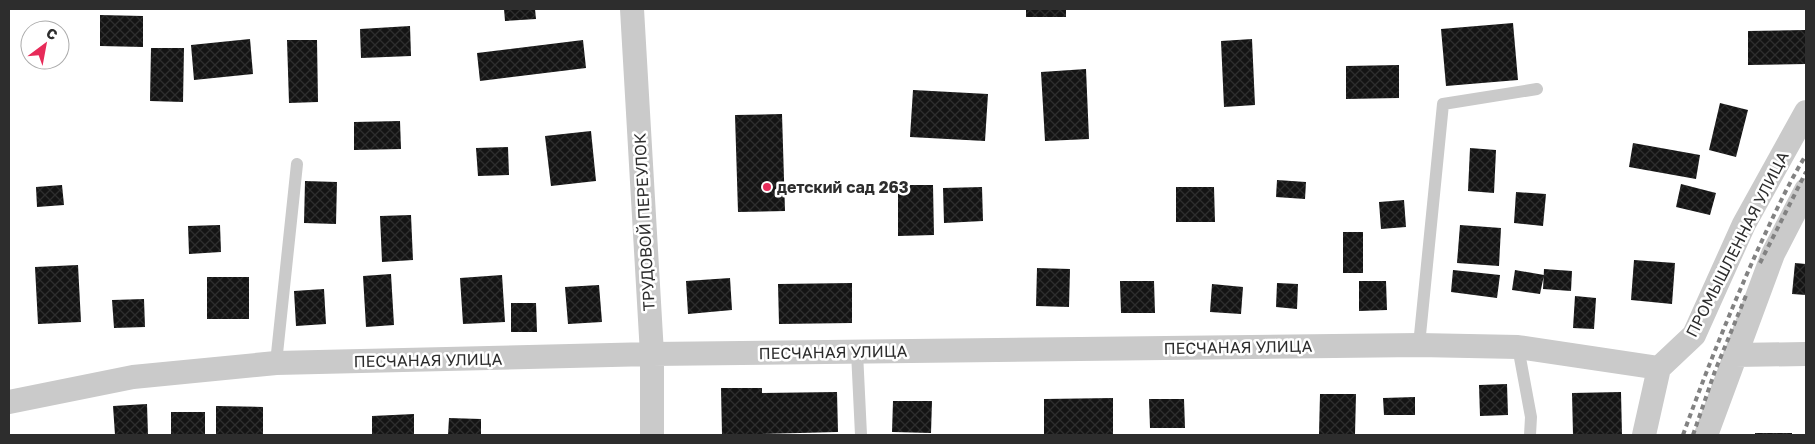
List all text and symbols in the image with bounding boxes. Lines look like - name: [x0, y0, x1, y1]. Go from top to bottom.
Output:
- north arrow: [20, 20, 70, 70]
- text: С: [43, 24, 61, 43]
- street label: ТРУДОВОЙ ПЕРЕУЛОК: [629, 132, 659, 312]
- street label: ПРОМЫШЛЕННАЯ УЛИЦА: [1681, 148, 1793, 340]
- place label: детский сад 263: [777, 177, 909, 197]
- marker: детский сад 263: [761, 181, 773, 193]
- street label: ПЕСЧАНАЯ УЛИЦА: [1164, 336, 1313, 358]
- street label: ПЕСЧАНАЯ УЛИЦА: [759, 341, 908, 363]
- street label: ПЕСЧАНАЯ УЛИЦА: [354, 349, 503, 371]

